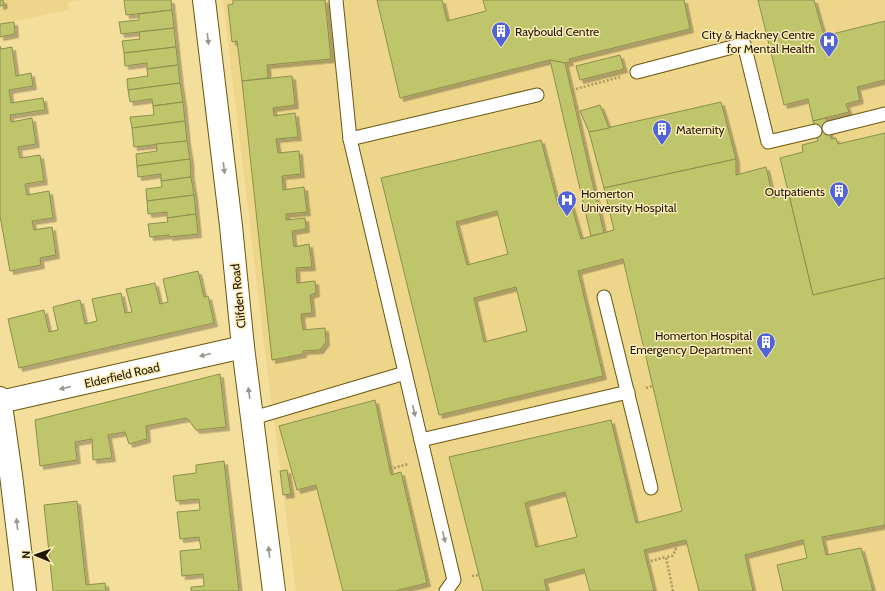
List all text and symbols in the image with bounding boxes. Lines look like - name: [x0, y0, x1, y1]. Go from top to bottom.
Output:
- building icon: Raybould Centre: [490, 20, 512, 48]
- place label: Raybould Centre: [515, 24, 599, 39]
- place label: City & Hackney Centre for Mental Health: [702, 27, 815, 56]
- hospital icon: City & Hackney Centre for Mental Health: [818, 30, 840, 58]
- one-way arrow: [205, 33, 212, 45]
- building icon: Maternity: [651, 118, 673, 146]
- place label: Maternity: [676, 122, 725, 137]
- one-way arrow: [221, 162, 227, 174]
- building icon: Outpatients: [828, 180, 850, 208]
- place label: Outpatients: [765, 184, 825, 199]
- place label: Homerton University Hospital: [581, 186, 677, 215]
- hospital icon: Homerton University Hospital: [556, 189, 578, 217]
- street label: Clifden Road: [227, 263, 249, 329]
- place label: Homerton Hospital Emergency Department: [630, 328, 752, 357]
- building icon: Homerton Hospital Emergency Department: [755, 331, 777, 359]
- one-way arrow: [199, 352, 211, 358]
- street label: Elderfield Road: [83, 359, 161, 391]
- one-way arrow: [58, 385, 71, 391]
- one-way arrow: [246, 387, 252, 399]
- one-way arrow: [411, 405, 417, 417]
- one-way arrow: [14, 518, 20, 530]
- one-way arrow: [441, 532, 447, 544]
- north arrow: [16, 535, 56, 575]
- one-way arrow: [266, 546, 272, 558]
- text: N: [19, 551, 33, 559]

